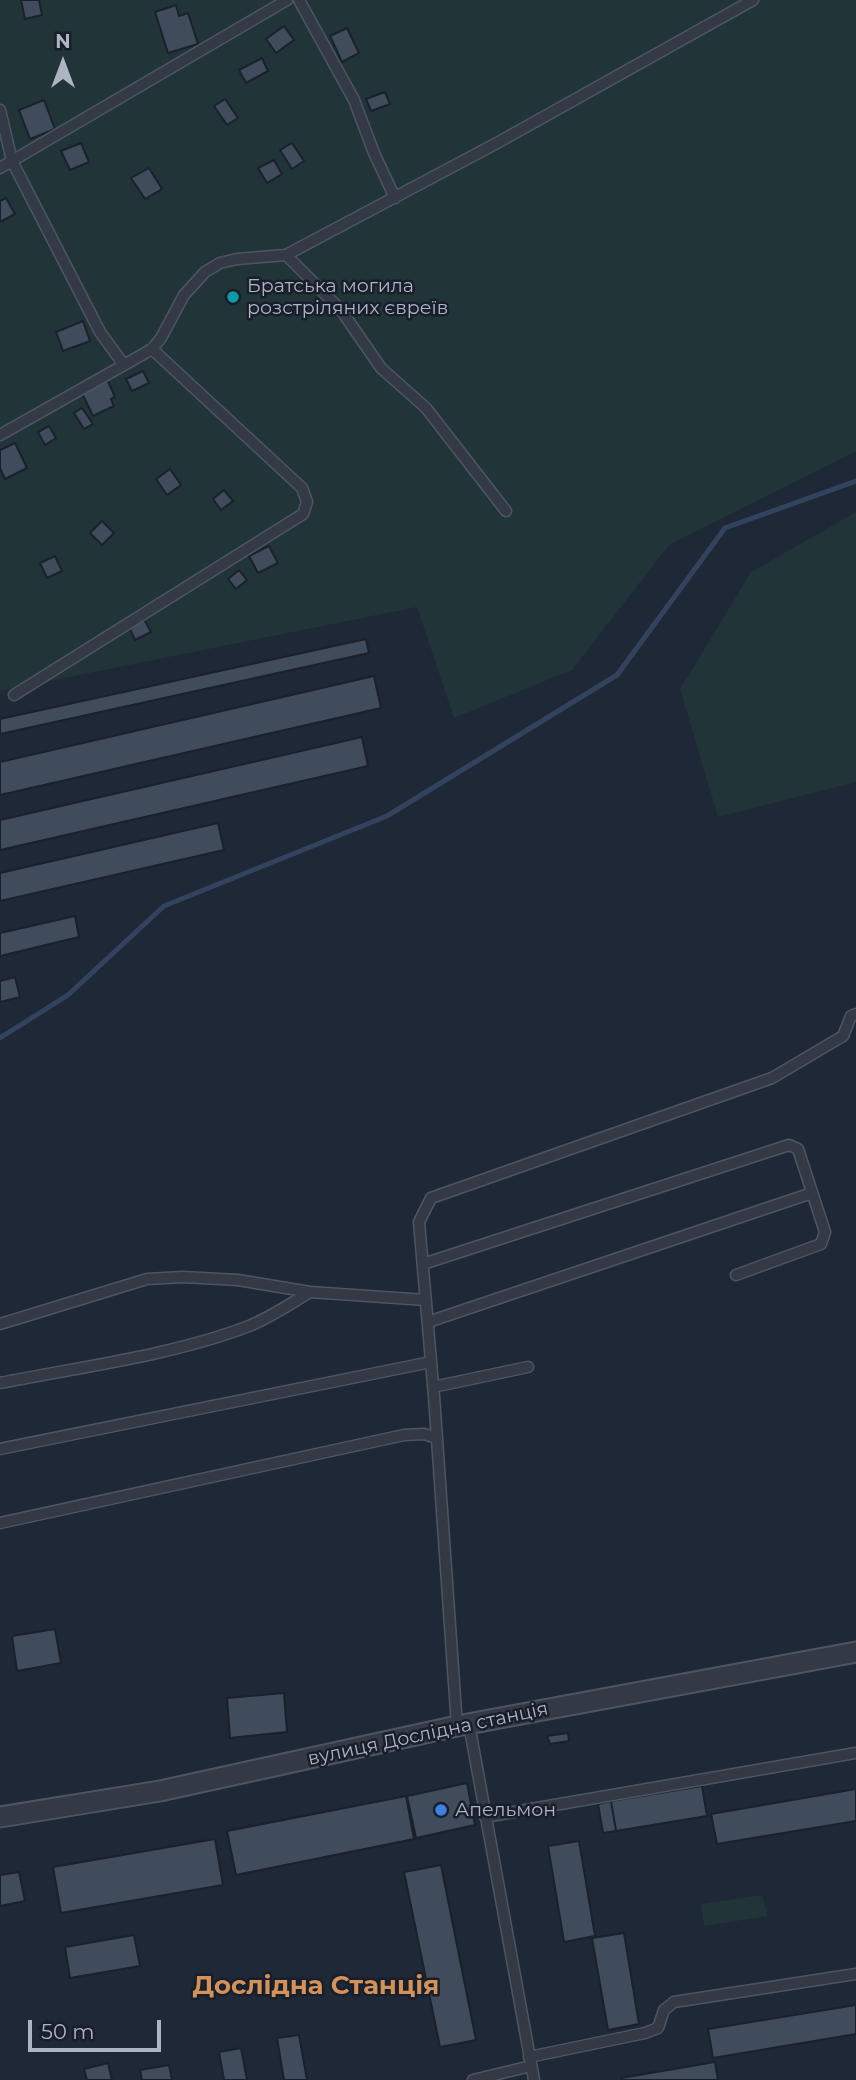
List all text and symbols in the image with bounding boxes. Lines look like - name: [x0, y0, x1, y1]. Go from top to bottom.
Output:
- north arrow: [28, 28, 98, 98]
- text: N: [55, 30, 71, 53]
- place label: Братська могила розстріляних євреїв: [247, 275, 448, 319]
- marker: Братська могила розстріляних євреїв: [225, 289, 241, 305]
- street label: вулиця Дослідна станція: [306, 1697, 550, 1771]
- place label: Апельмон: [455, 1799, 556, 1821]
- marker: Апельмон: [433, 1802, 449, 1818]
- district label: Дослідна Станція: [193, 1970, 439, 2002]
- scale bar: [32, 2007, 164, 2050]
- text: 50 m: [41, 2019, 95, 2044]

